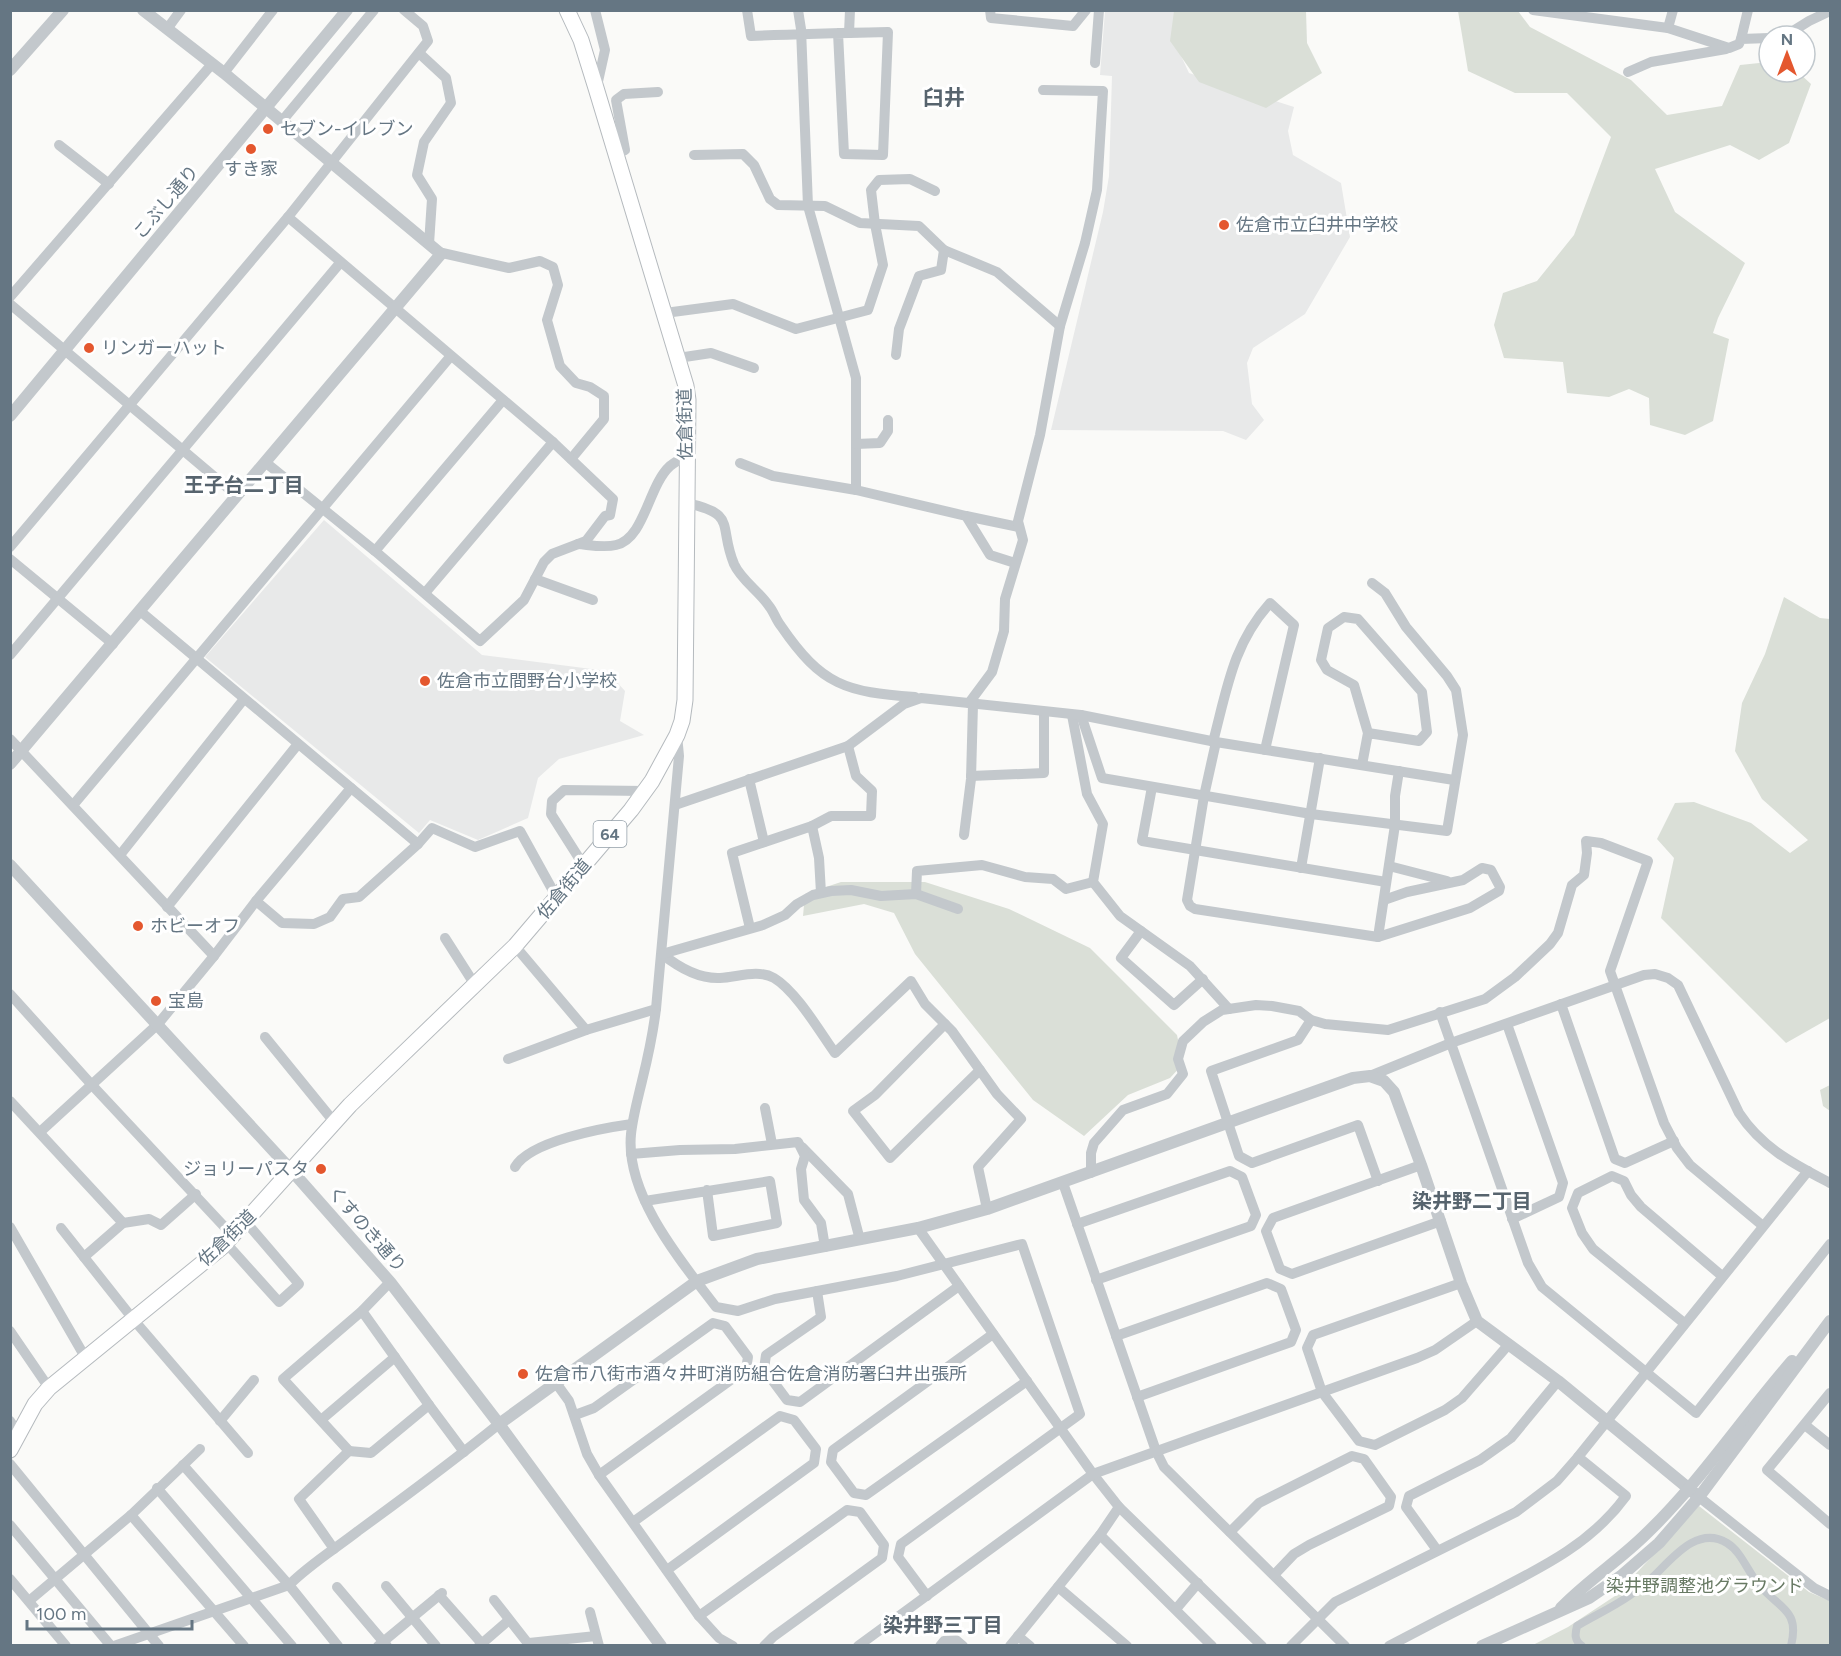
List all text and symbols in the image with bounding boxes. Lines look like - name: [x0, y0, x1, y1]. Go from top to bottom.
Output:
- north arrow: [1757, 24, 1817, 84]
- text: N: [1781, 30, 1793, 49]
- district label: 臼井: [923, 85, 965, 110]
- place label: セブン-イレブン: [280, 118, 414, 140]
- marker: セブン-イレブン: [261, 122, 275, 136]
- marker: すき家: [244, 142, 258, 156]
- place label: すき家: [224, 158, 278, 180]
- street label: こぶし通り: [129, 160, 203, 244]
- place label: 佐倉市立臼井中学校: [1236, 214, 1398, 236]
- marker: 佐倉市立臼井中学校: [1217, 218, 1231, 232]
- place label: リンガーハット: [101, 337, 227, 359]
- marker: リンガーハット: [82, 341, 96, 355]
- street label: 佐倉街道: [673, 388, 697, 460]
- district label: 王子台二丁目: [184, 473, 304, 497]
- place label: 佐倉市立間野台小学校: [437, 670, 617, 692]
- marker: 佐倉市立間野台小学校: [418, 674, 432, 688]
- road number: 64: [594, 821, 626, 847]
- street label: 佐倉街道: [532, 854, 596, 924]
- place label: ホビーオフ: [150, 915, 240, 937]
- marker: ホビーオフ: [131, 919, 145, 933]
- place label: 宝島: [168, 990, 204, 1012]
- marker: 宝島: [149, 994, 163, 1008]
- place label: ジョリーパスタ: [183, 1158, 309, 1180]
- marker: ジョリーパスタ: [314, 1162, 328, 1176]
- street label: くすのき通り: [323, 1181, 411, 1277]
- district label: 染井野二丁目: [1412, 1189, 1532, 1213]
- street label: 佐倉街道: [193, 1205, 261, 1271]
- place label: 佐倉市八街市酒々井町消防組合佐倉消防署臼井出張所: [535, 1363, 967, 1385]
- marker: 佐倉市八街市酒々井町消防組合佐倉消防署臼井出張所: [516, 1367, 530, 1381]
- park label: 染井野調整池グラウンド: [1606, 1575, 1804, 1597]
- scale bar: [27, 1593, 192, 1631]
- text: 100 m: [36, 1603, 86, 1625]
- district label: 染井野三丁目: [883, 1613, 1003, 1637]

